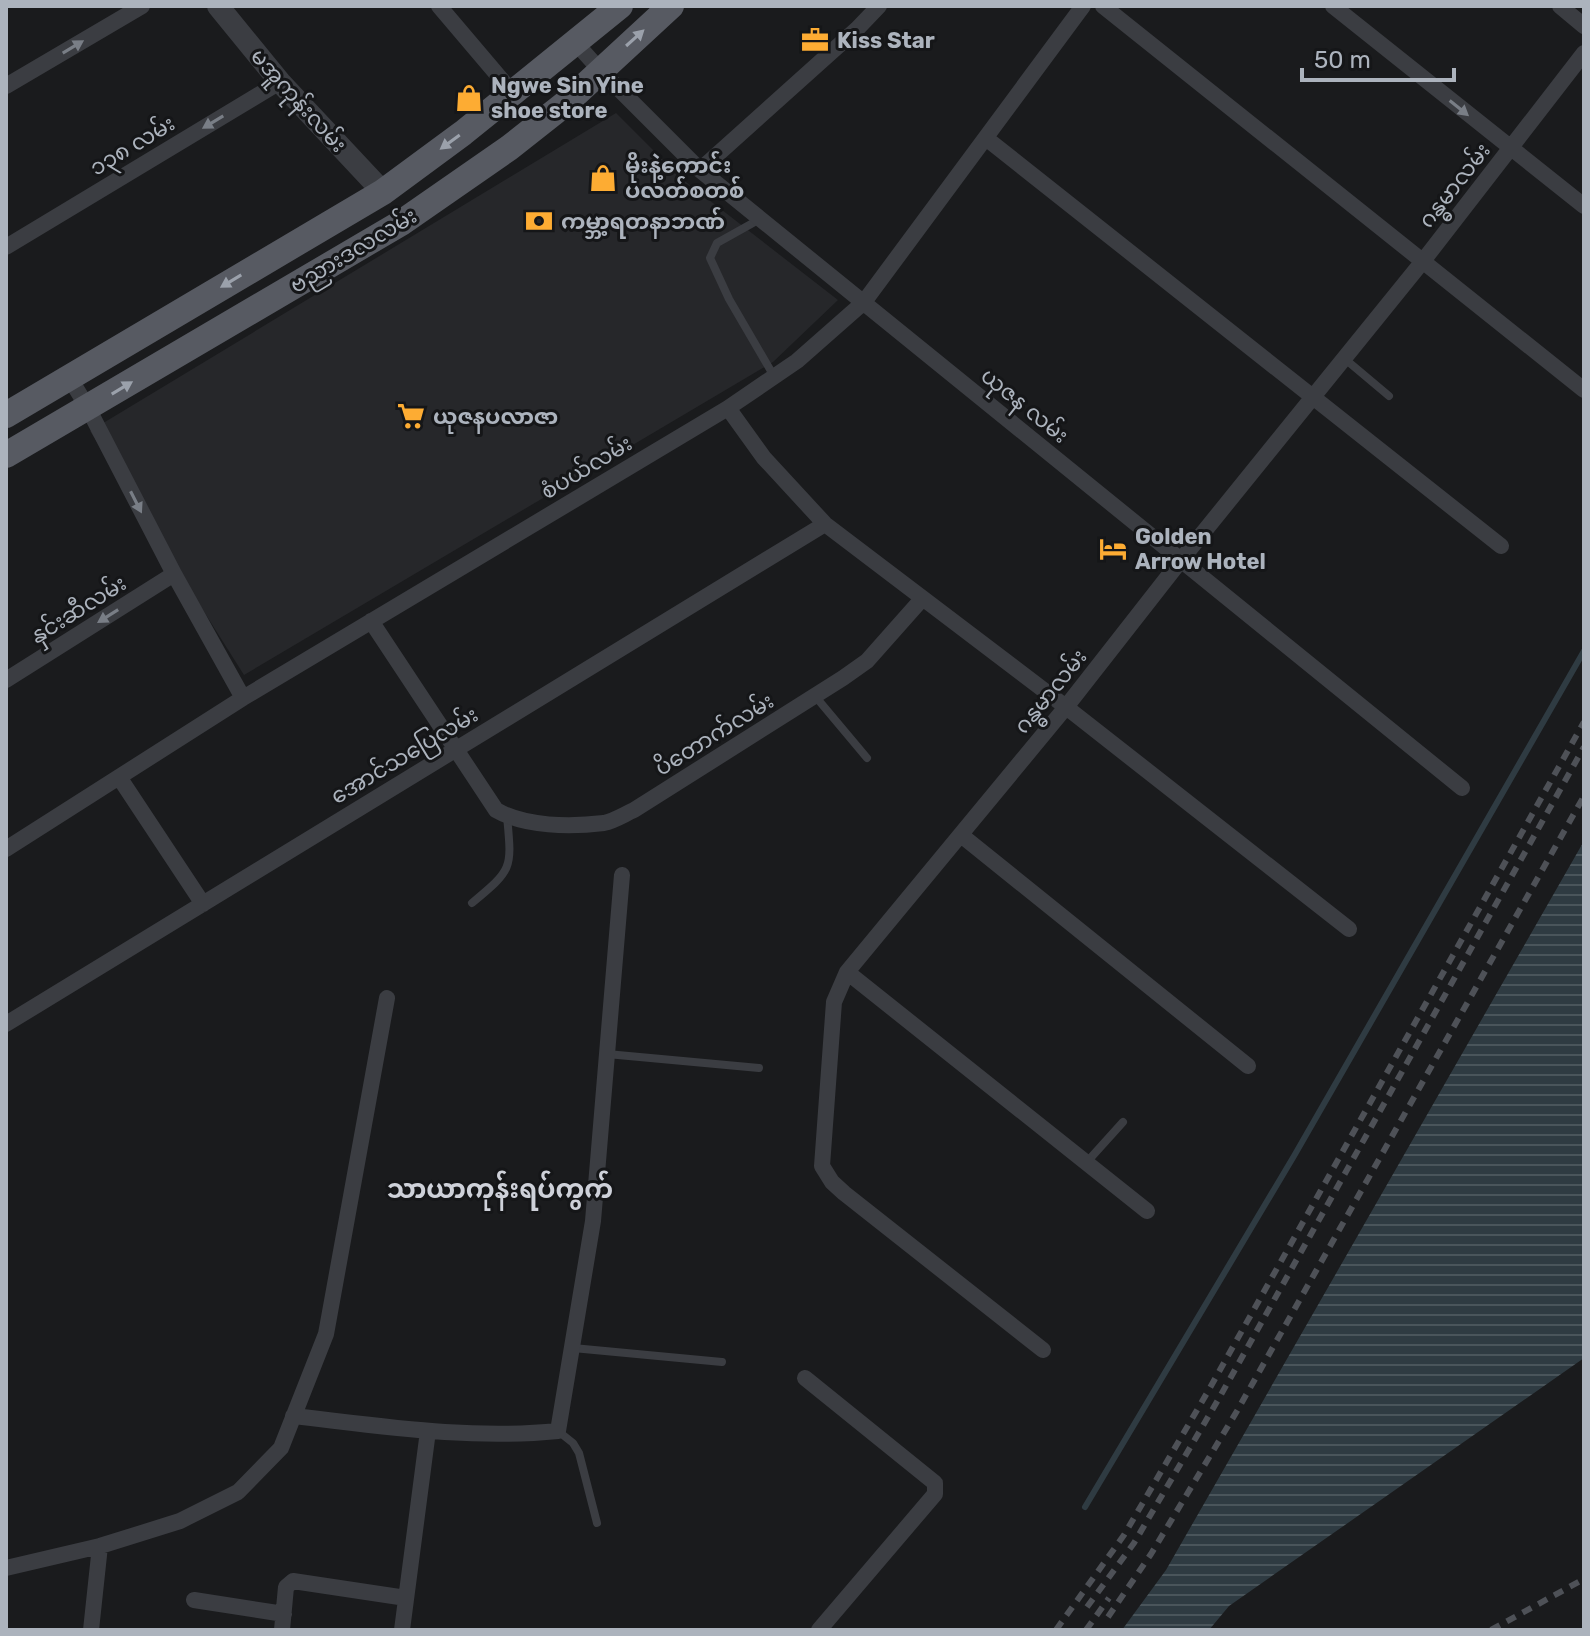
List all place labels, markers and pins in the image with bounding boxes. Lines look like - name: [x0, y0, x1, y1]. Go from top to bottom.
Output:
- office icon: Kiss Star: [800, 25, 830, 55]
- place label: Kiss Star: [837, 27, 935, 54]
- place label: Ngwe Sin Yine shoe store: [491, 72, 644, 124]
- shop icon: Ngwe Sin Yine shoe store: [454, 83, 484, 113]
- place label: မိုးနဲ့ကောင်း ပလတ်စတစ်: [625, 150, 744, 204]
- shop icon: မိုးနဲ့ကောင်း ပလတ်စတစ်: [588, 163, 618, 193]
- bank icon: ကမ္ဘာ့ရတနာဘဏ်: [524, 206, 554, 236]
- place label: ကမ္ဘာ့ရတနာဘဏ်: [561, 206, 725, 239]
- supermarket icon: ယုဇနပလာဇာ: [396, 401, 426, 431]
- place label: ယုဇနပလာဇာ: [433, 403, 558, 434]
- place label: Golden Arrow Hotel: [1135, 523, 1266, 575]
- hotel icon: Golden Arrow Hotel: [1098, 534, 1128, 564]

